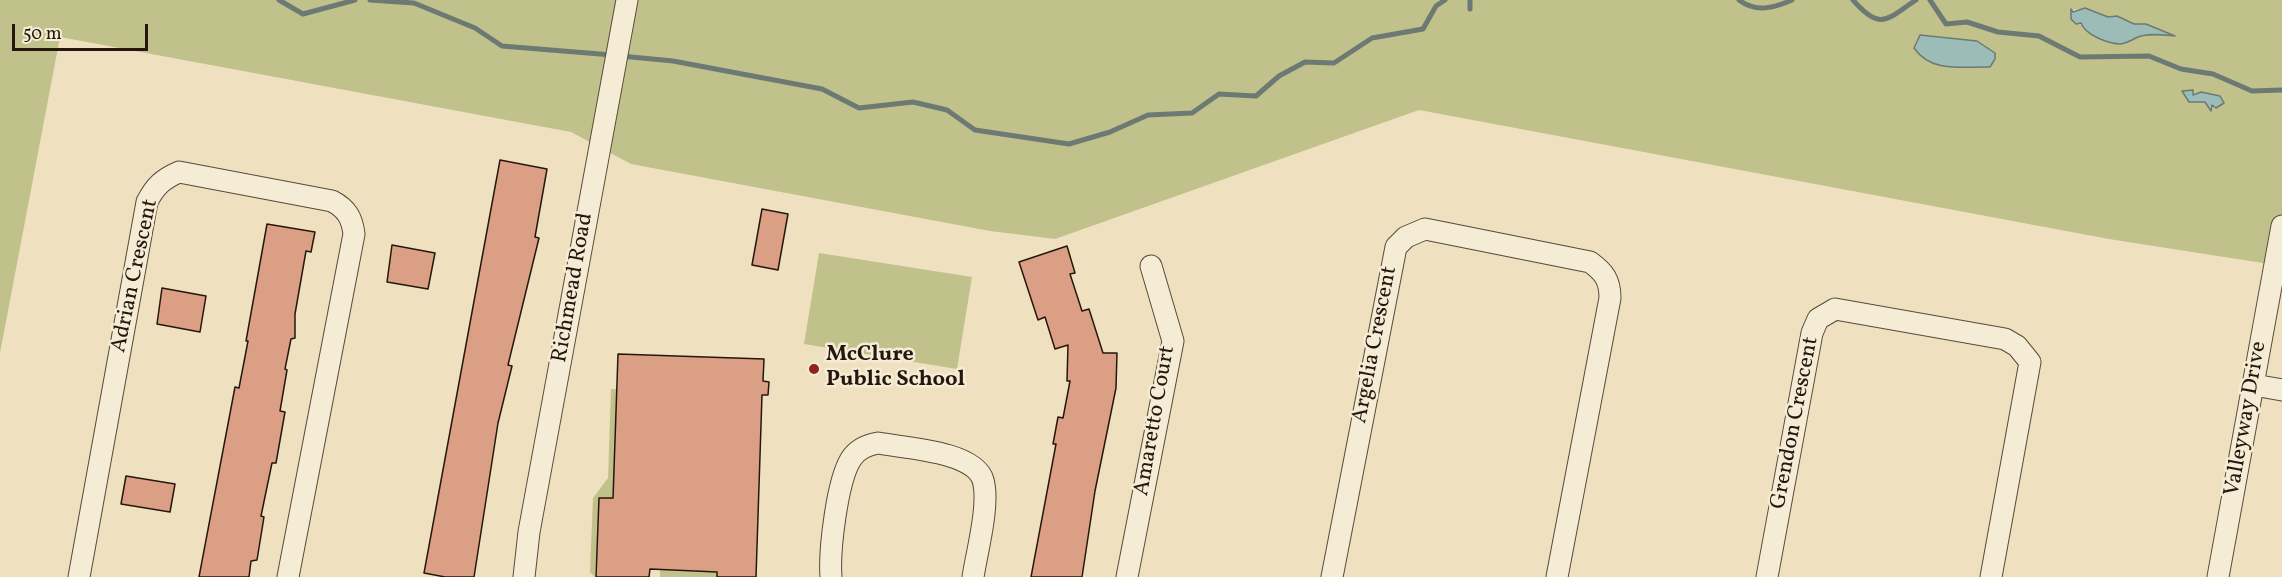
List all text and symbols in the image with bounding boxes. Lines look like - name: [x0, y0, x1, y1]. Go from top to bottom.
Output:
- scale bar: [15, 12, 152, 50]
- text: 50 m: [23, 22, 62, 47]
- street label: Adrian Crescent: [107, 197, 165, 355]
- street label: Richmead Road: [548, 211, 600, 365]
- street label: Argelia Crescent: [1348, 264, 1404, 426]
- street label: Grendon Crescent: [1766, 335, 1826, 511]
- street label: Valleyway Drive: [2220, 340, 2274, 498]
- place label: McClure Public School: [826, 343, 965, 394]
- street label: Amaretto Court: [1130, 344, 1182, 498]
- marker: McClure Public School: [807, 362, 821, 376]

